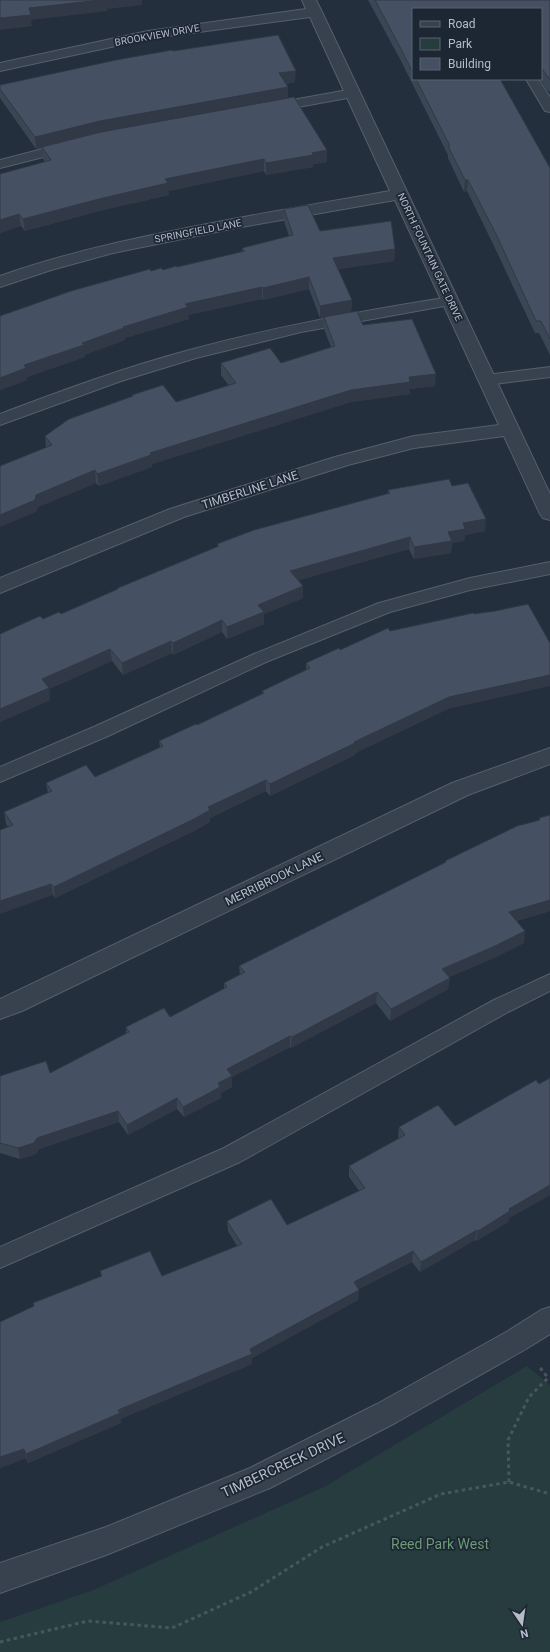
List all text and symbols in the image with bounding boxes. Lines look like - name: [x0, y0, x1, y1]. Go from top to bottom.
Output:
- legend: [412, 8, 542, 80]
- text: Road: [448, 17, 476, 31]
- street label: BROOKVIEW DRIVE: [114, 22, 201, 48]
- text: Park: [448, 37, 473, 51]
- text: Building: [448, 57, 491, 71]
- street label: NORTH FOUNTAIN GATE DRIVE: [395, 191, 465, 323]
- street label: SPRINGFIELD LANE: [154, 217, 243, 245]
- street label: TIMBERLINE LANE: [200, 468, 300, 512]
- street label: MERRIBROOK LANE: [223, 849, 325, 909]
- street label: TIMBERCREEK DRIVE: [219, 1429, 347, 1501]
- park label: Reed Park West: [391, 1536, 489, 1552]
- north arrow: [502, 1604, 542, 1644]
- text: N: [519, 1626, 529, 1641]

